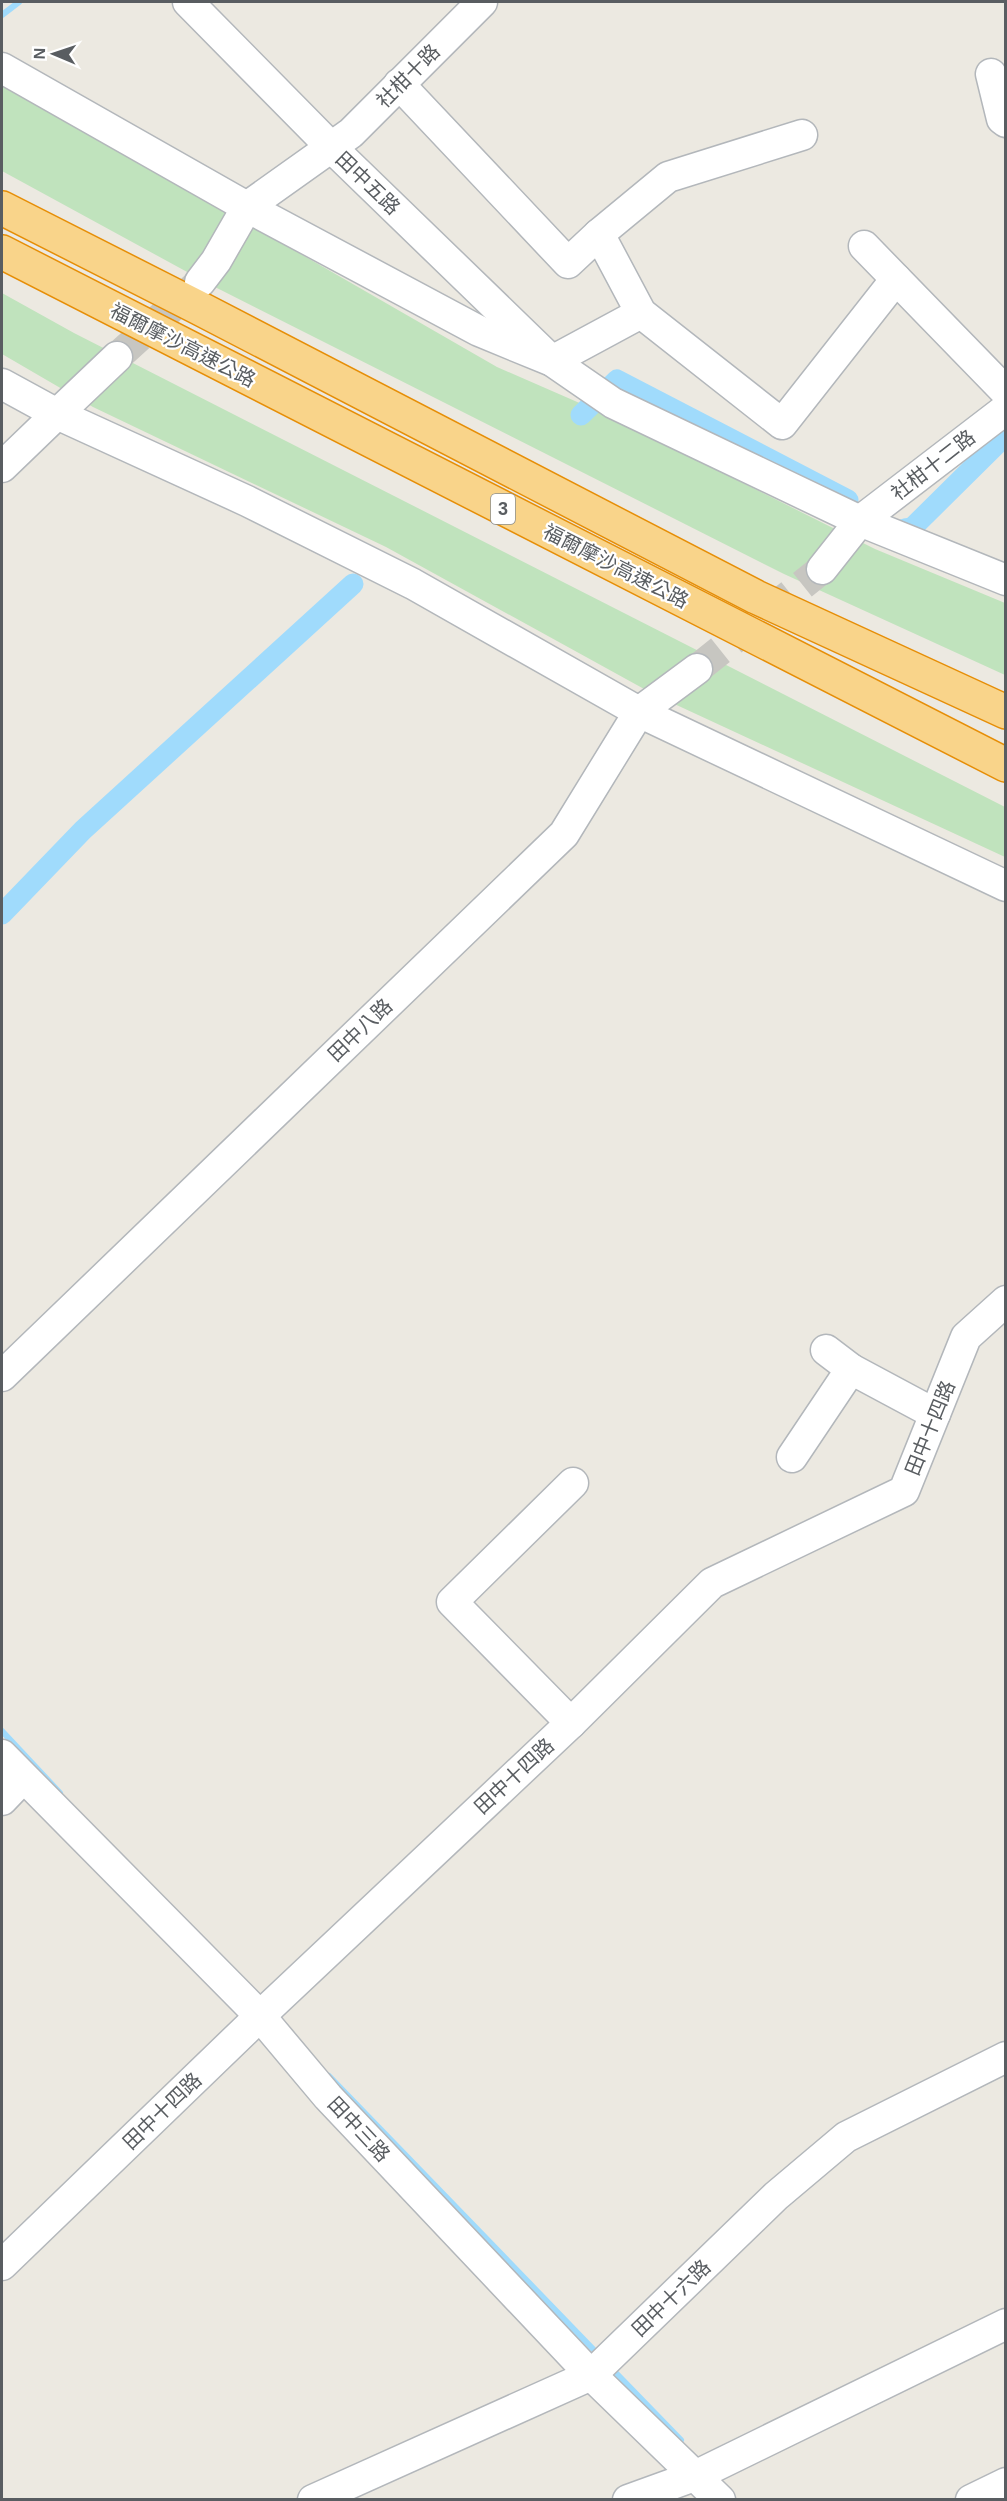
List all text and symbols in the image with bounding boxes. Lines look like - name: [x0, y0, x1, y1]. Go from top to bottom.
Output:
- north arrow: [24, 24, 84, 84]
- street label: 社柑十路: [372, 40, 444, 112]
- text: N: [31, 47, 48, 60]
- street label: 田中五路: [332, 147, 404, 219]
- street label: 福爾摩沙高速公路: [107, 299, 259, 391]
- street label: 社柑十二路: [887, 426, 979, 504]
- road number: 3: [491, 494, 515, 524]
- street label: 福爾摩沙高速公路: [540, 520, 692, 612]
- street label: 田中八路: [324, 994, 396, 1066]
- street label: 田中十四路: [901, 1378, 959, 1478]
- street label: 田中十四路: [470, 1734, 558, 1818]
- street label: 田中十四路: [118, 2068, 206, 2154]
- street label: 田中三路: [324, 2092, 394, 2166]
- street label: 田中十六路: [627, 2255, 715, 2341]

